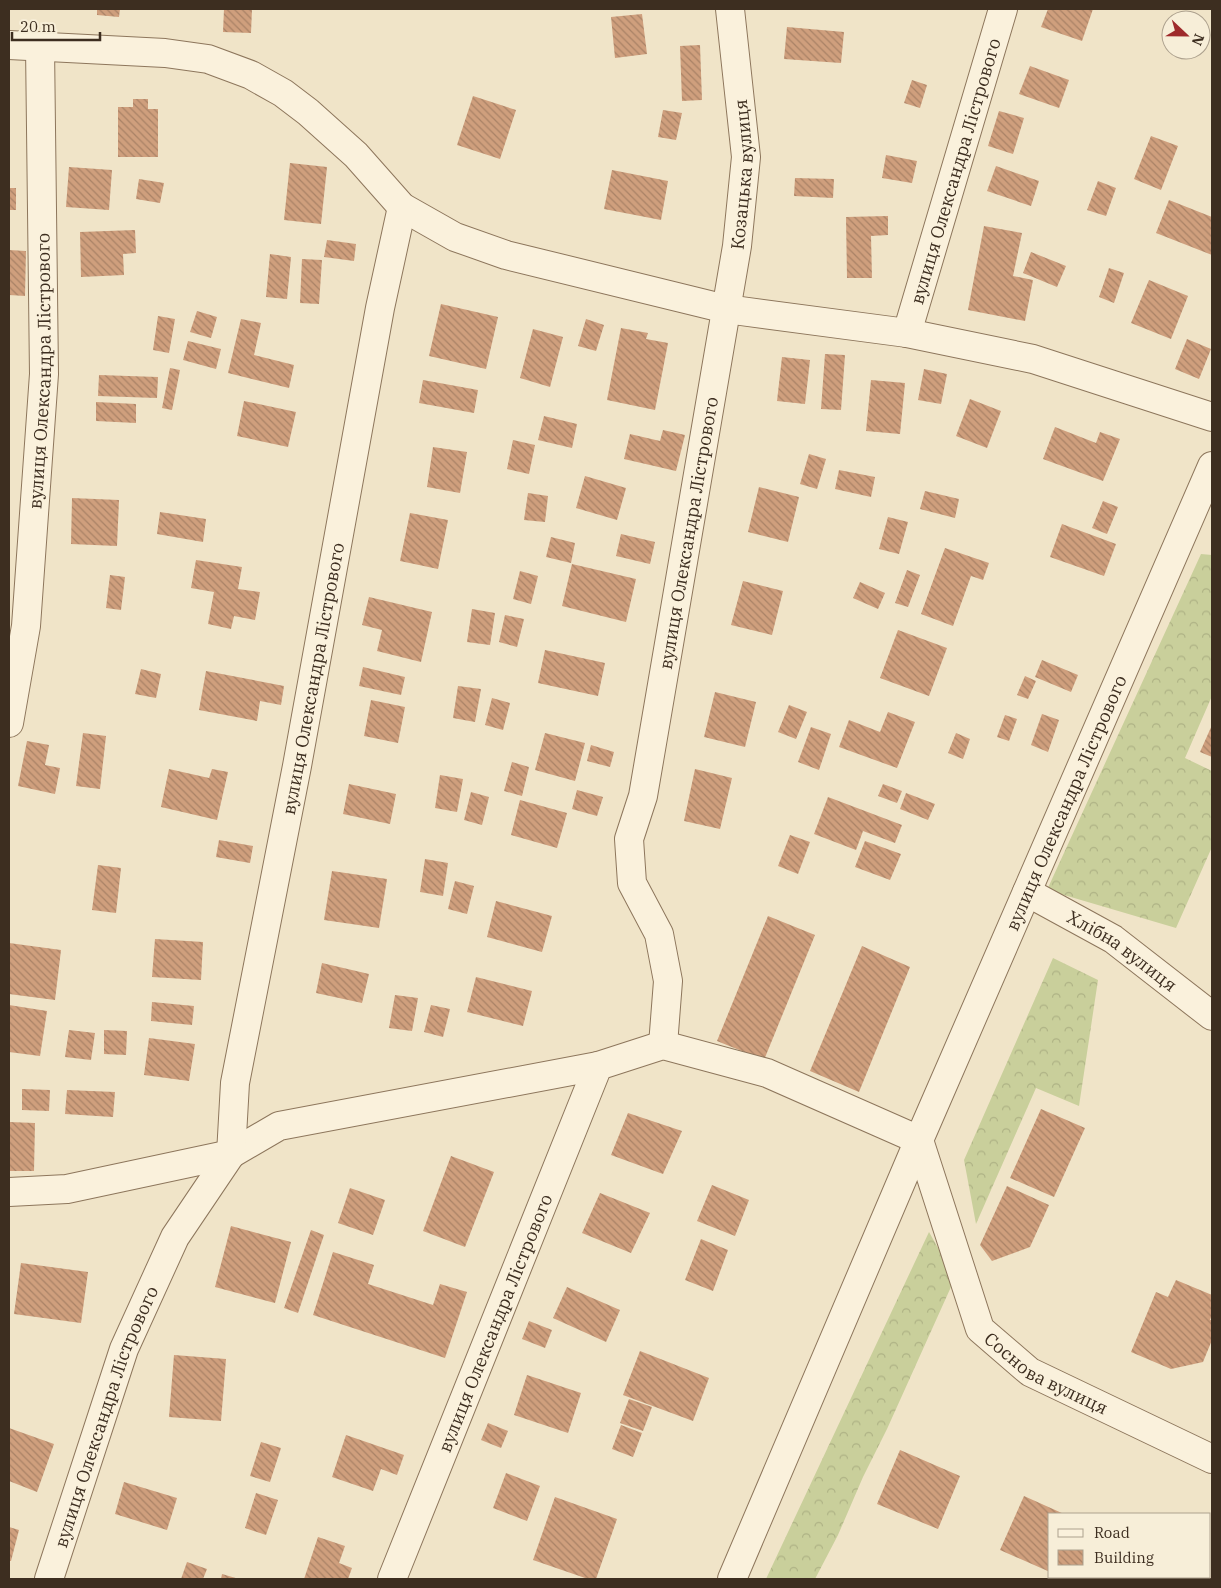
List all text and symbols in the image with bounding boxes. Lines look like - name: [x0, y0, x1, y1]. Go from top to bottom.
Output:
- scale bar: [12, 10, 100, 42]
- north arrow: [1161, 10, 1211, 60]
- text: 20 m: [20, 17, 56, 36]
- text: N: [1188, 31, 1208, 48]
- street label: вулиця Олександра Лістрового: [905, 35, 1005, 307]
- street label: Козацька вулиця: [725, 98, 758, 251]
- street label: вулиця Олександра Лістрового: [23, 233, 56, 510]
- street label: вулиця Олександра Лістрового: [653, 395, 723, 671]
- street label: вулиця Олександра Лістрового: [276, 541, 349, 817]
- street label: вулиця Олександра Лістрового: [1000, 671, 1131, 934]
- street label: Хлібна вулиця: [1063, 905, 1182, 996]
- street label: вулиця Олександра Лістрового: [433, 1190, 557, 1455]
- street label: вулиця Олександра Лістрового: [49, 1282, 163, 1550]
- street label: Соснова вулиця: [980, 1327, 1112, 1419]
- legend: [1048, 1513, 1211, 1578]
- text: Road: [1094, 1523, 1130, 1542]
- text: Building: [1094, 1548, 1154, 1567]

